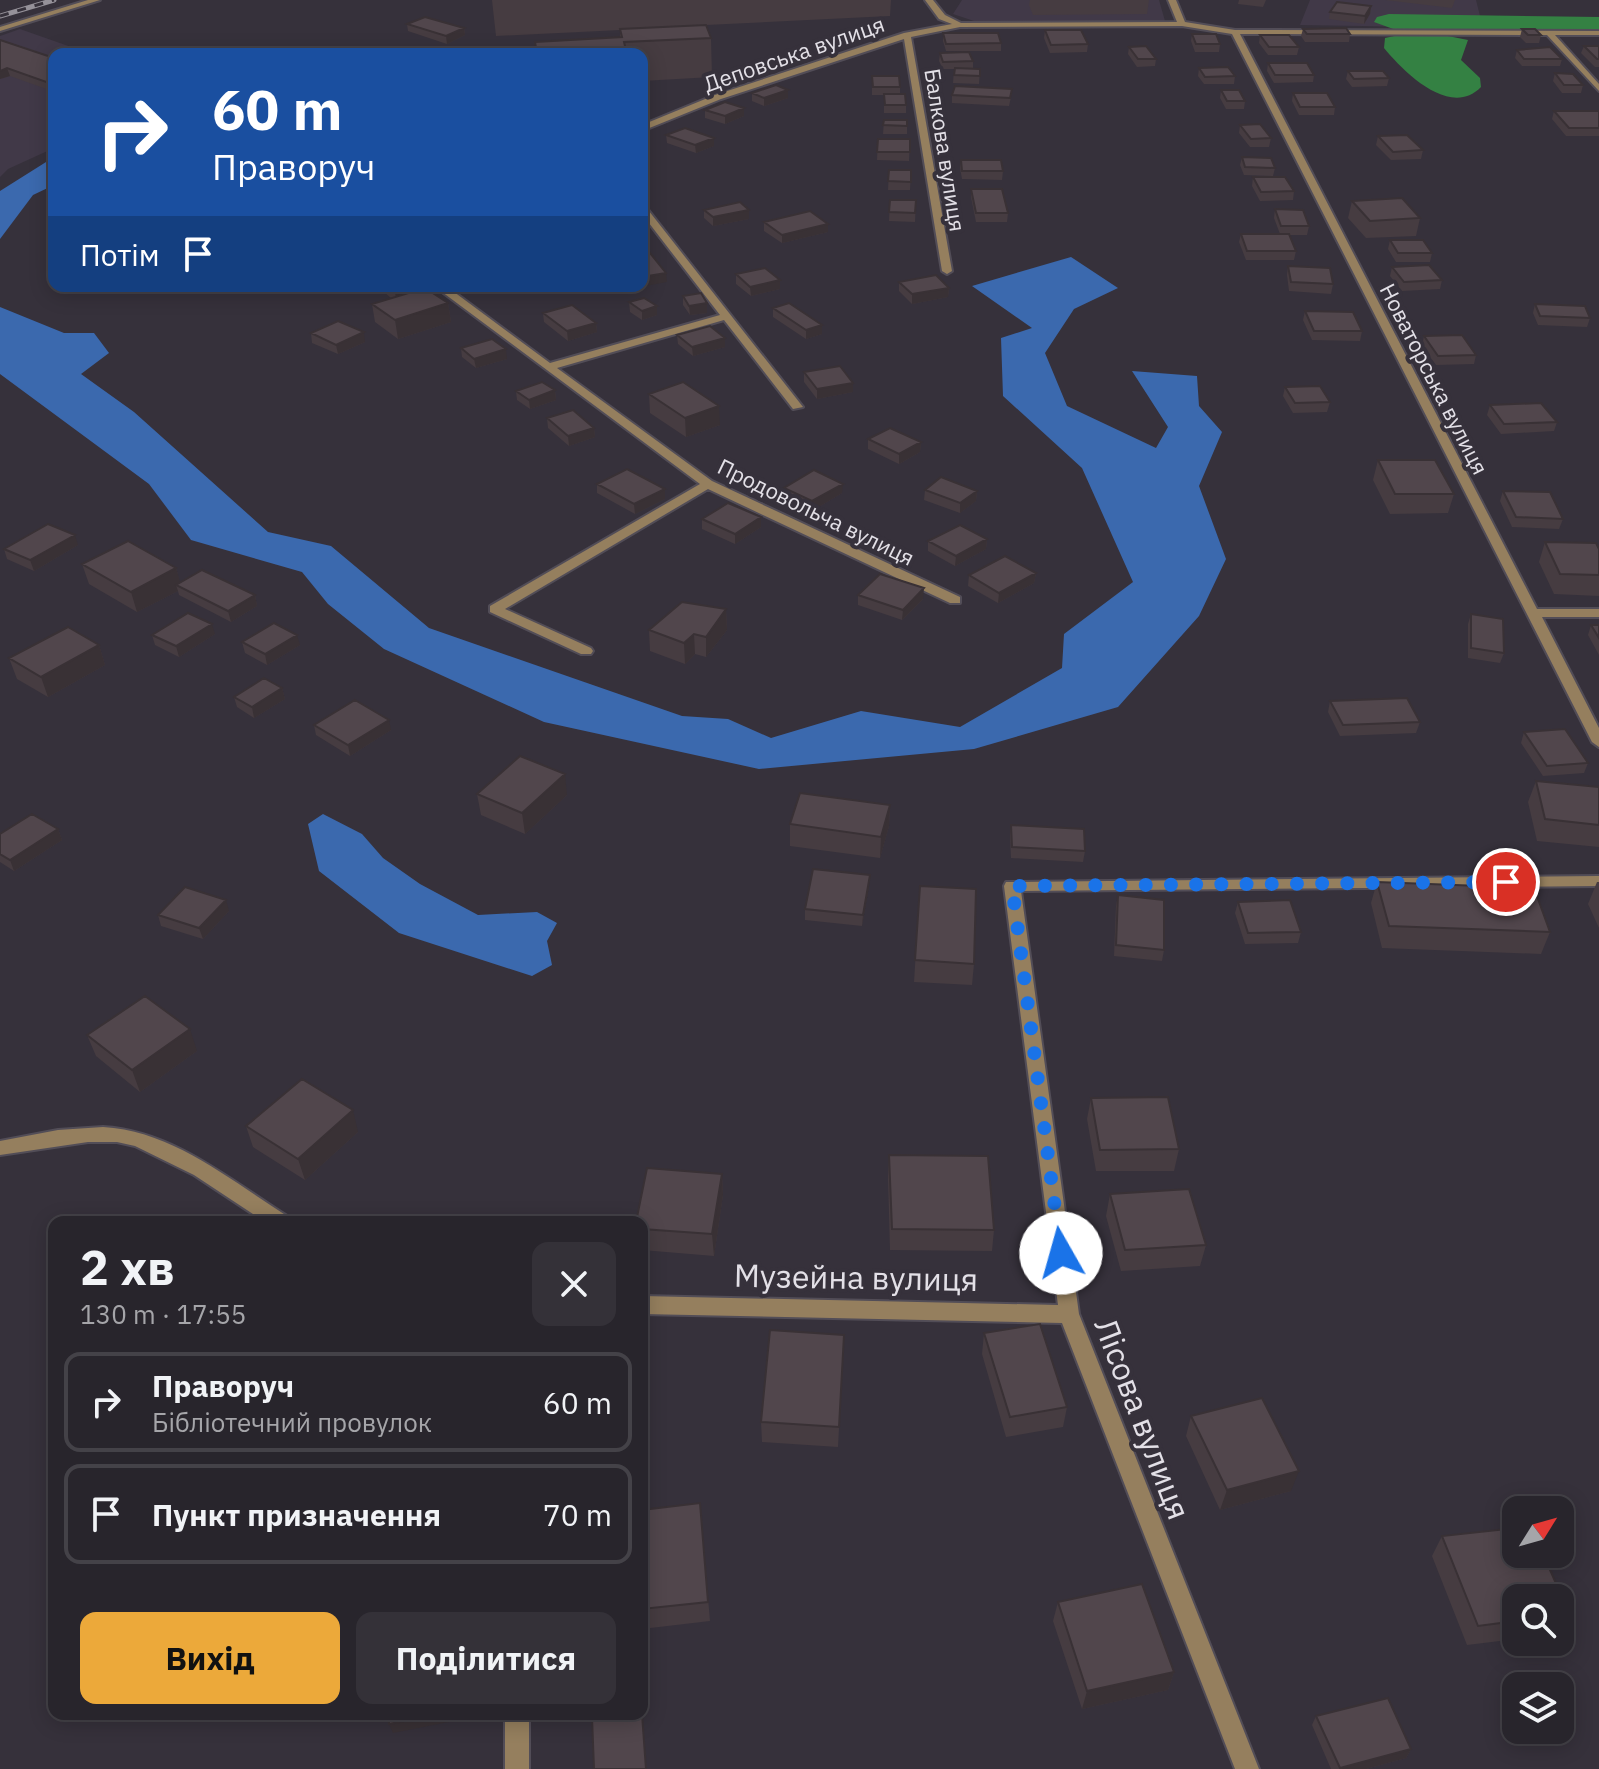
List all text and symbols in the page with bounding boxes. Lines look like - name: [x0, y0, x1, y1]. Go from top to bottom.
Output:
- street label: Деповська вулиця: [700, 9, 888, 98]
- street label: Балкова вулиця: [918, 66, 973, 233]
- text: 60 m: [212, 73, 342, 145]
- icon: right: [80, 80, 184, 184]
- text: Праворуч: [212, 143, 375, 190]
- icon: arrive: [176, 232, 220, 276]
- text: Потім: [80, 235, 160, 274]
- street label: Новаторська вулиця: [1374, 278, 1495, 479]
- street label: Продовольча вулиця: [713, 451, 919, 572]
- pin: [1472, 848, 1540, 916]
- icon: arrive: [1484, 860, 1528, 904]
- position arrow: [1019, 1211, 1103, 1295]
- text: 2 хв: [80, 1236, 175, 1298]
- button: close: [532, 1242, 616, 1326]
- street label: Музейна вулиця: [734, 1254, 978, 1300]
- text: 130 m · 17:55: [80, 1297, 246, 1331]
- street label: Лісова вулиця: [1085, 1312, 1201, 1525]
- text: Праворуч: [152, 1366, 294, 1405]
- icon: right: [84, 1380, 128, 1424]
- text: 60 m: [543, 1383, 612, 1422]
- text: Бібліотечний провулок: [152, 1405, 432, 1439]
- icon: arrive: [84, 1492, 128, 1536]
- text: Пункт призначення: [152, 1495, 441, 1534]
- text: 70 m: [543, 1495, 612, 1534]
- north arrow: [1502, 1496, 1574, 1568]
- map controls: [1502, 1496, 1574, 1744]
- button: search: [1502, 1584, 1574, 1656]
- button: Вихід: [80, 1612, 340, 1704]
- button: Поділитися: [356, 1612, 616, 1704]
- button: layers: [1502, 1672, 1574, 1744]

